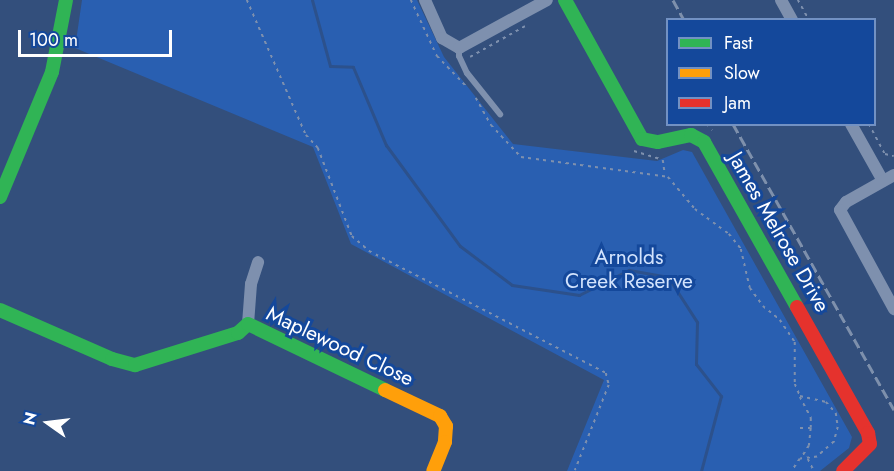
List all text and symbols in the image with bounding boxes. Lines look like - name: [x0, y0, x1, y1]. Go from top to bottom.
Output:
- scale bar: [21, 18, 176, 56]
- legend: [666, 18, 876, 126]
- text: 100 m: [29, 27, 78, 53]
- text: Fast: [724, 30, 753, 56]
- text: Slow: [724, 60, 760, 86]
- text: Jam: [724, 90, 751, 116]
- street label: James Melrose Drive: [723, 148, 835, 316]
- park label: Arnolds Creek Reserve: [565, 244, 693, 294]
- street label: Maplewood Close: [262, 301, 418, 391]
- north arrow: [18, 393, 78, 453]
- text: N: [17, 410, 43, 427]

